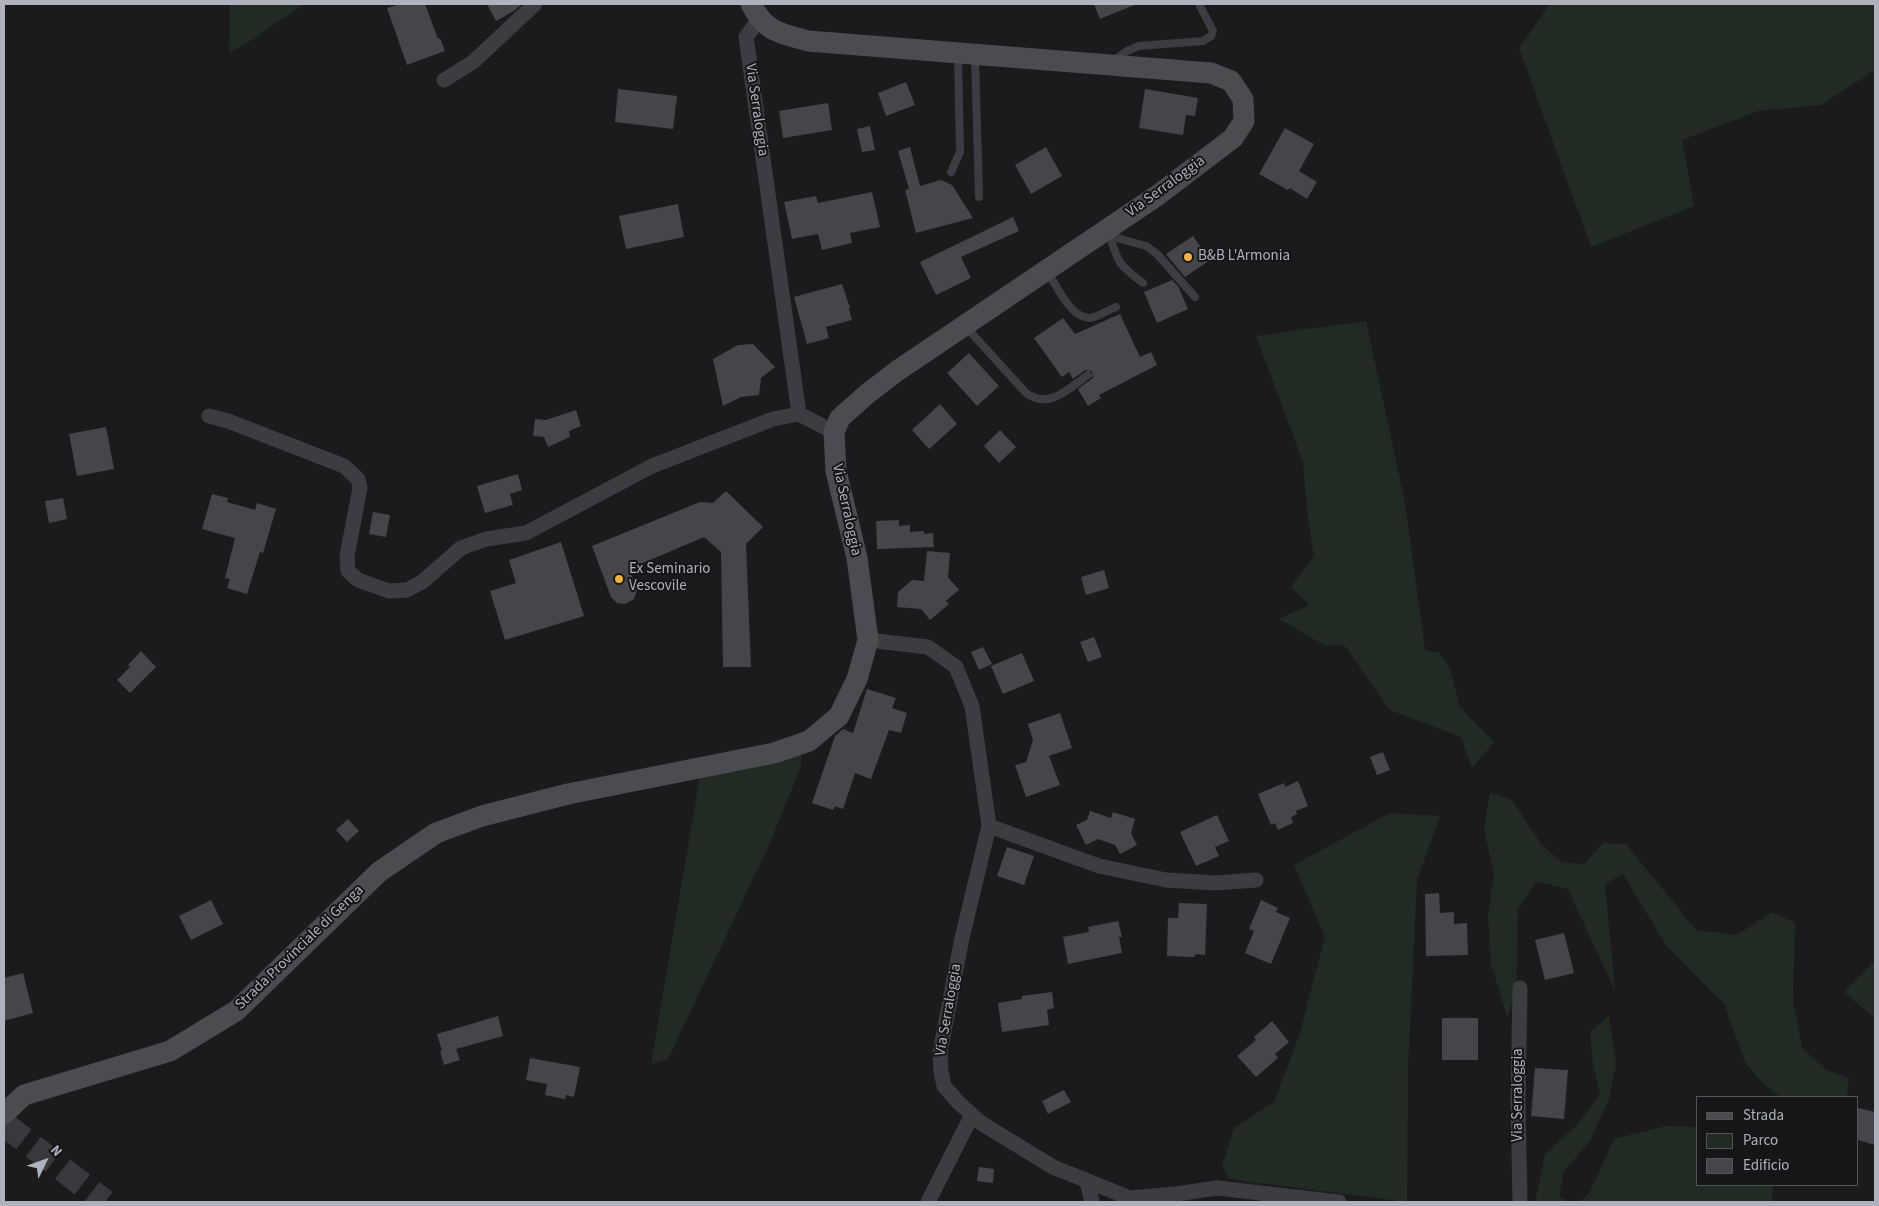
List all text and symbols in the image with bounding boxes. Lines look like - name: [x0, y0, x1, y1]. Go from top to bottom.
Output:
- street label: Via Serraloggia: [741, 63, 771, 157]
- street label: Via Serraloggia: [1123, 152, 1209, 222]
- place label: B&B L'Armonia: [1198, 248, 1290, 266]
- marker: B&B L'Armonia: [1182, 251, 1194, 263]
- street label: Via Serraloggia: [827, 462, 865, 558]
- place label: Ex Seminario Vescovile: [629, 561, 710, 596]
- marker: Ex Seminario Vescovile: [613, 573, 625, 585]
- street label: Strada Provinciale di Genga: [232, 882, 368, 1014]
- street label: Via Serraloggia: [932, 962, 966, 1058]
- street label: Via Serraloggia: [1510, 1048, 1528, 1142]
- legend: [1696, 1096, 1859, 1186]
- text: Strada: [1743, 1105, 1784, 1126]
- text: Parco: [1743, 1130, 1778, 1151]
- north arrow: [20, 1136, 70, 1186]
- text: N: [46, 1141, 67, 1161]
- text: Edificio: [1743, 1155, 1790, 1176]

